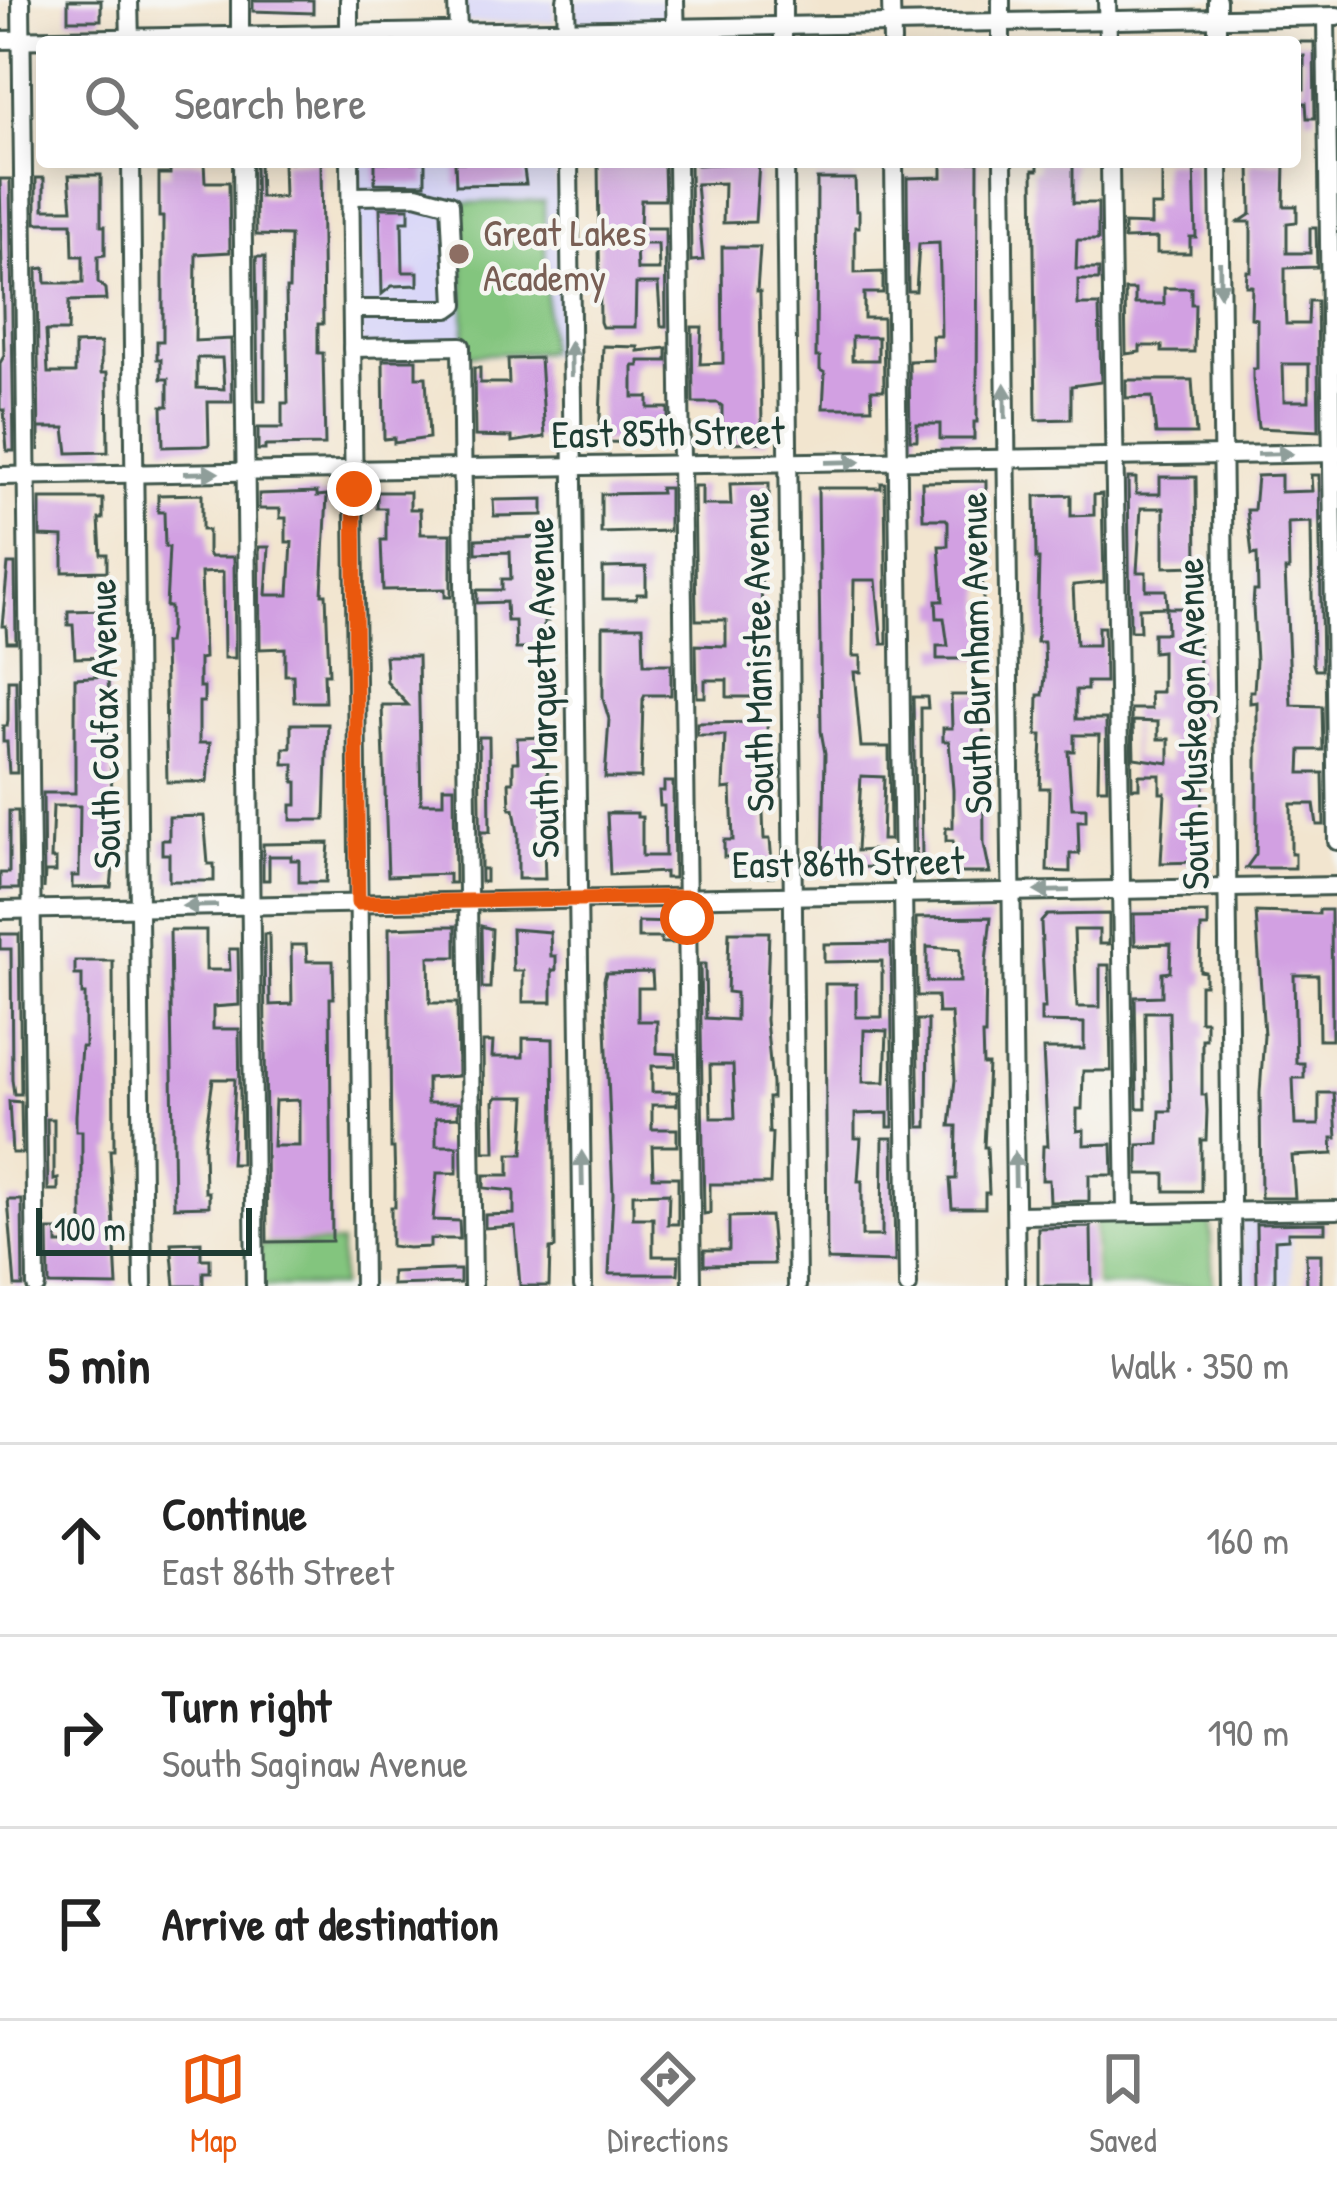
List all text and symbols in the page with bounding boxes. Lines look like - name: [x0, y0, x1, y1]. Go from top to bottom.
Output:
- search box: [36, 36, 1301, 168]
- icon: search: [78, 69, 144, 135]
- text: Search here: [174, 72, 366, 133]
- place label: Great Lakes Academy: [483, 205, 646, 303]
- marker: Great Lakes Academy: [446, 241, 472, 267]
- one-way arrow: [1210, 261, 1230, 299]
- one-way arrow: [561, 339, 581, 377]
- one-way arrow: [995, 381, 1015, 419]
- street label: East 85th Street: [551, 403, 785, 460]
- one-way arrow: [1257, 444, 1295, 464]
- one-way arrow: [825, 452, 863, 471]
- route end: [327, 462, 381, 516]
- one-way arrow: [183, 463, 221, 482]
- street label: South Manistee Avenue: [727, 491, 786, 813]
- street label: South Burnham Avenue: [945, 492, 1004, 814]
- street label: South Marquette Avenue: [512, 517, 571, 859]
- street label: South Muskegon Avenue: [1162, 558, 1221, 890]
- street label: South Colfax Avenue: [74, 579, 133, 869]
- street label: East 86th Street: [732, 833, 965, 890]
- one-way arrow: [1032, 881, 1070, 901]
- route start: [660, 891, 714, 945]
- one-way arrow: [180, 896, 218, 916]
- one-way arrow: [572, 1149, 591, 1187]
- one-way arrow: [1005, 1149, 1025, 1187]
- scale bar: [36, 1202, 252, 1255]
- text: 100 m: [54, 1207, 126, 1251]
- text: 5 min: [48, 1330, 150, 1399]
- text: Walk · 350 m: [1110, 1338, 1289, 1391]
- text: Continue: [162, 1483, 307, 1544]
- icon: ahead: [48, 1507, 114, 1573]
- text: 160 m: [1206, 1513, 1289, 1566]
- text: East 86th Street: [162, 1544, 394, 1597]
- text: Turn right: [162, 1675, 331, 1736]
- icon: right: [48, 1699, 114, 1765]
- text: 190 m: [1208, 1705, 1289, 1758]
- text: South Saginaw Avenue: [162, 1736, 468, 1789]
- icon: arrive: [48, 1891, 114, 1957]
- text: Arrive at destination: [162, 1893, 499, 1954]
- tab: Map: [180, 2046, 246, 2162]
- tab: Directions: [607, 2046, 729, 2162]
- tab: Saved: [1089, 2046, 1157, 2162]

